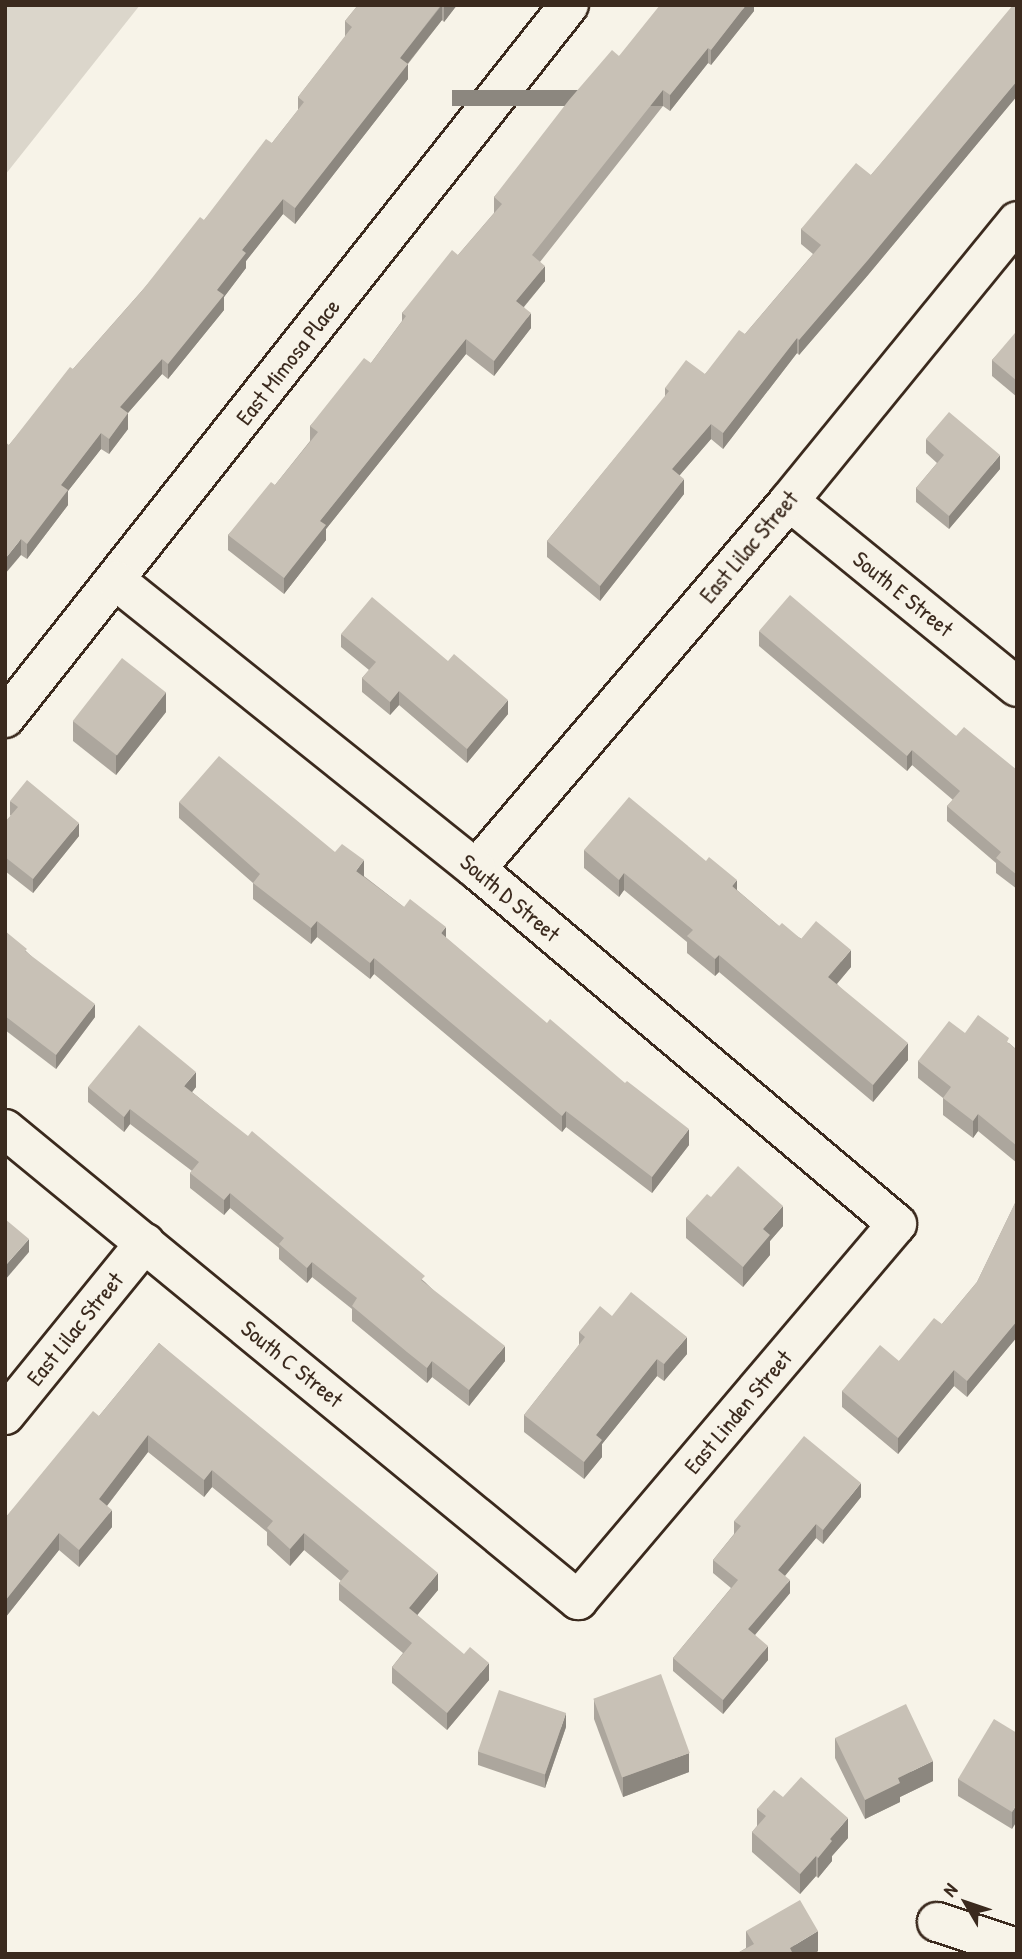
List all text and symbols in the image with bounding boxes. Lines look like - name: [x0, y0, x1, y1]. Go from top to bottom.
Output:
- street label: East Mimosa Place: [230, 293, 346, 431]
- street label: East Lilac Street: [694, 485, 804, 609]
- street label: South E Street: [847, 545, 959, 643]
- street label: South D Street: [455, 848, 565, 948]
- street label: East Lilac Street: [21, 1267, 129, 1391]
- street label: South C Street: [235, 1314, 349, 1414]
- street label: East Linden Street: [678, 1345, 798, 1479]
- north arrow: [931, 1868, 1001, 1938]
- text: N: [936, 1878, 963, 1902]

